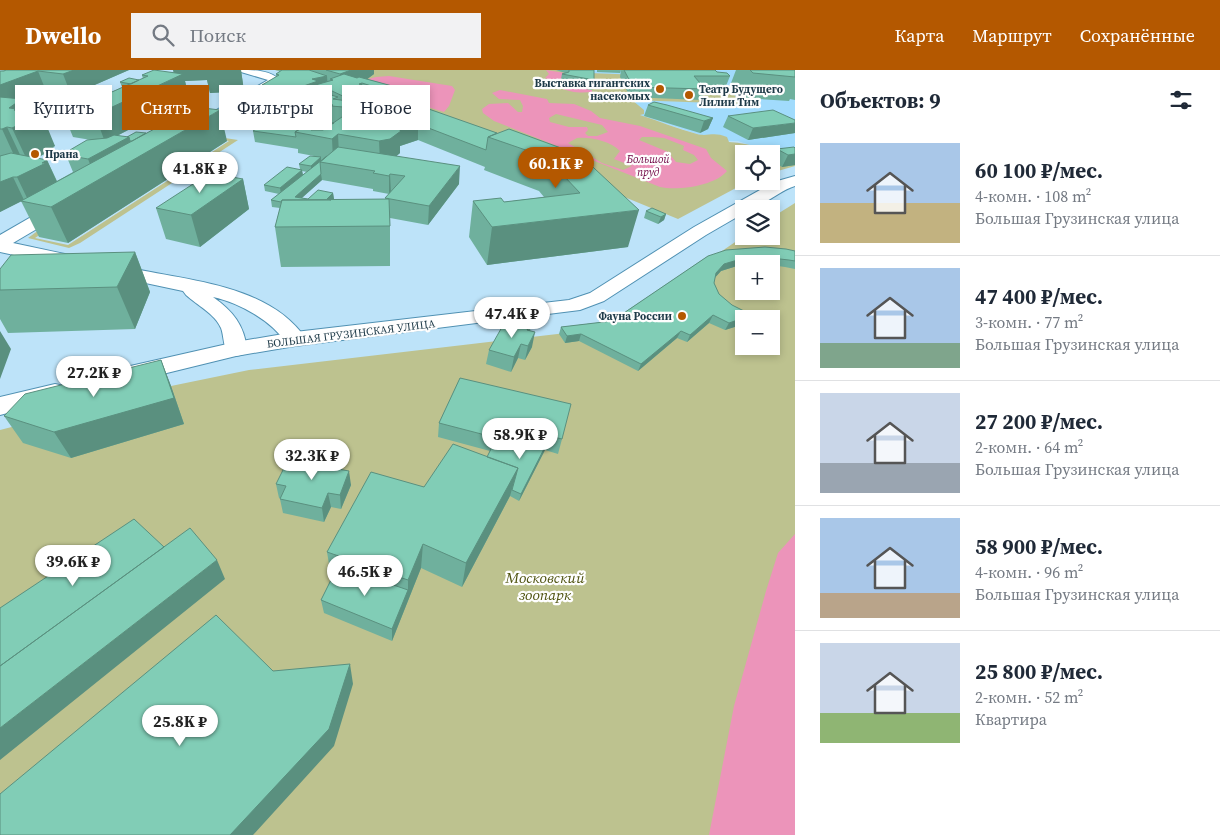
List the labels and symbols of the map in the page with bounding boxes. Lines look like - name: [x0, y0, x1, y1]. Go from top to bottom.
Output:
- place label: Выставка гигантских насекомых: [535, 76, 650, 104]
- place label: Театр Будущего Лилии Тим: [699, 82, 783, 110]
- marker: Выставка гигантских насекомых: [654, 83, 666, 95]
- marker: Театр Будущего Лилии Тим: [683, 89, 695, 101]
- pin: 60.1K ₽: [510, 146, 602, 189]
- place label: Прана: [45, 147, 79, 162]
- marker: Прана: [29, 148, 41, 160]
- pin: 41.8K ₽: [154, 152, 246, 194]
- water label: Большой пруд: [625, 152, 670, 180]
- pin: 47.4K ₽: [466, 296, 558, 339]
- place label: Фауна России: [598, 309, 672, 324]
- marker: Фауна России: [676, 310, 688, 322]
- street label: БОЛЬШАЯ ГРУЗИНСКАЯ УЛИЦА: [266, 316, 437, 352]
- pin: 27.2K ₽: [48, 356, 140, 398]
- pin: 58.9K ₽: [474, 418, 566, 460]
- pin: 32.3K ₽: [266, 438, 358, 481]
- pin: 39.6K ₽: [27, 544, 119, 587]
- pin: 46.5K ₽: [319, 554, 411, 597]
- park label: Московский зоопарк: [504, 567, 585, 605]
- pin: 25.8K ₽: [134, 704, 226, 747]

